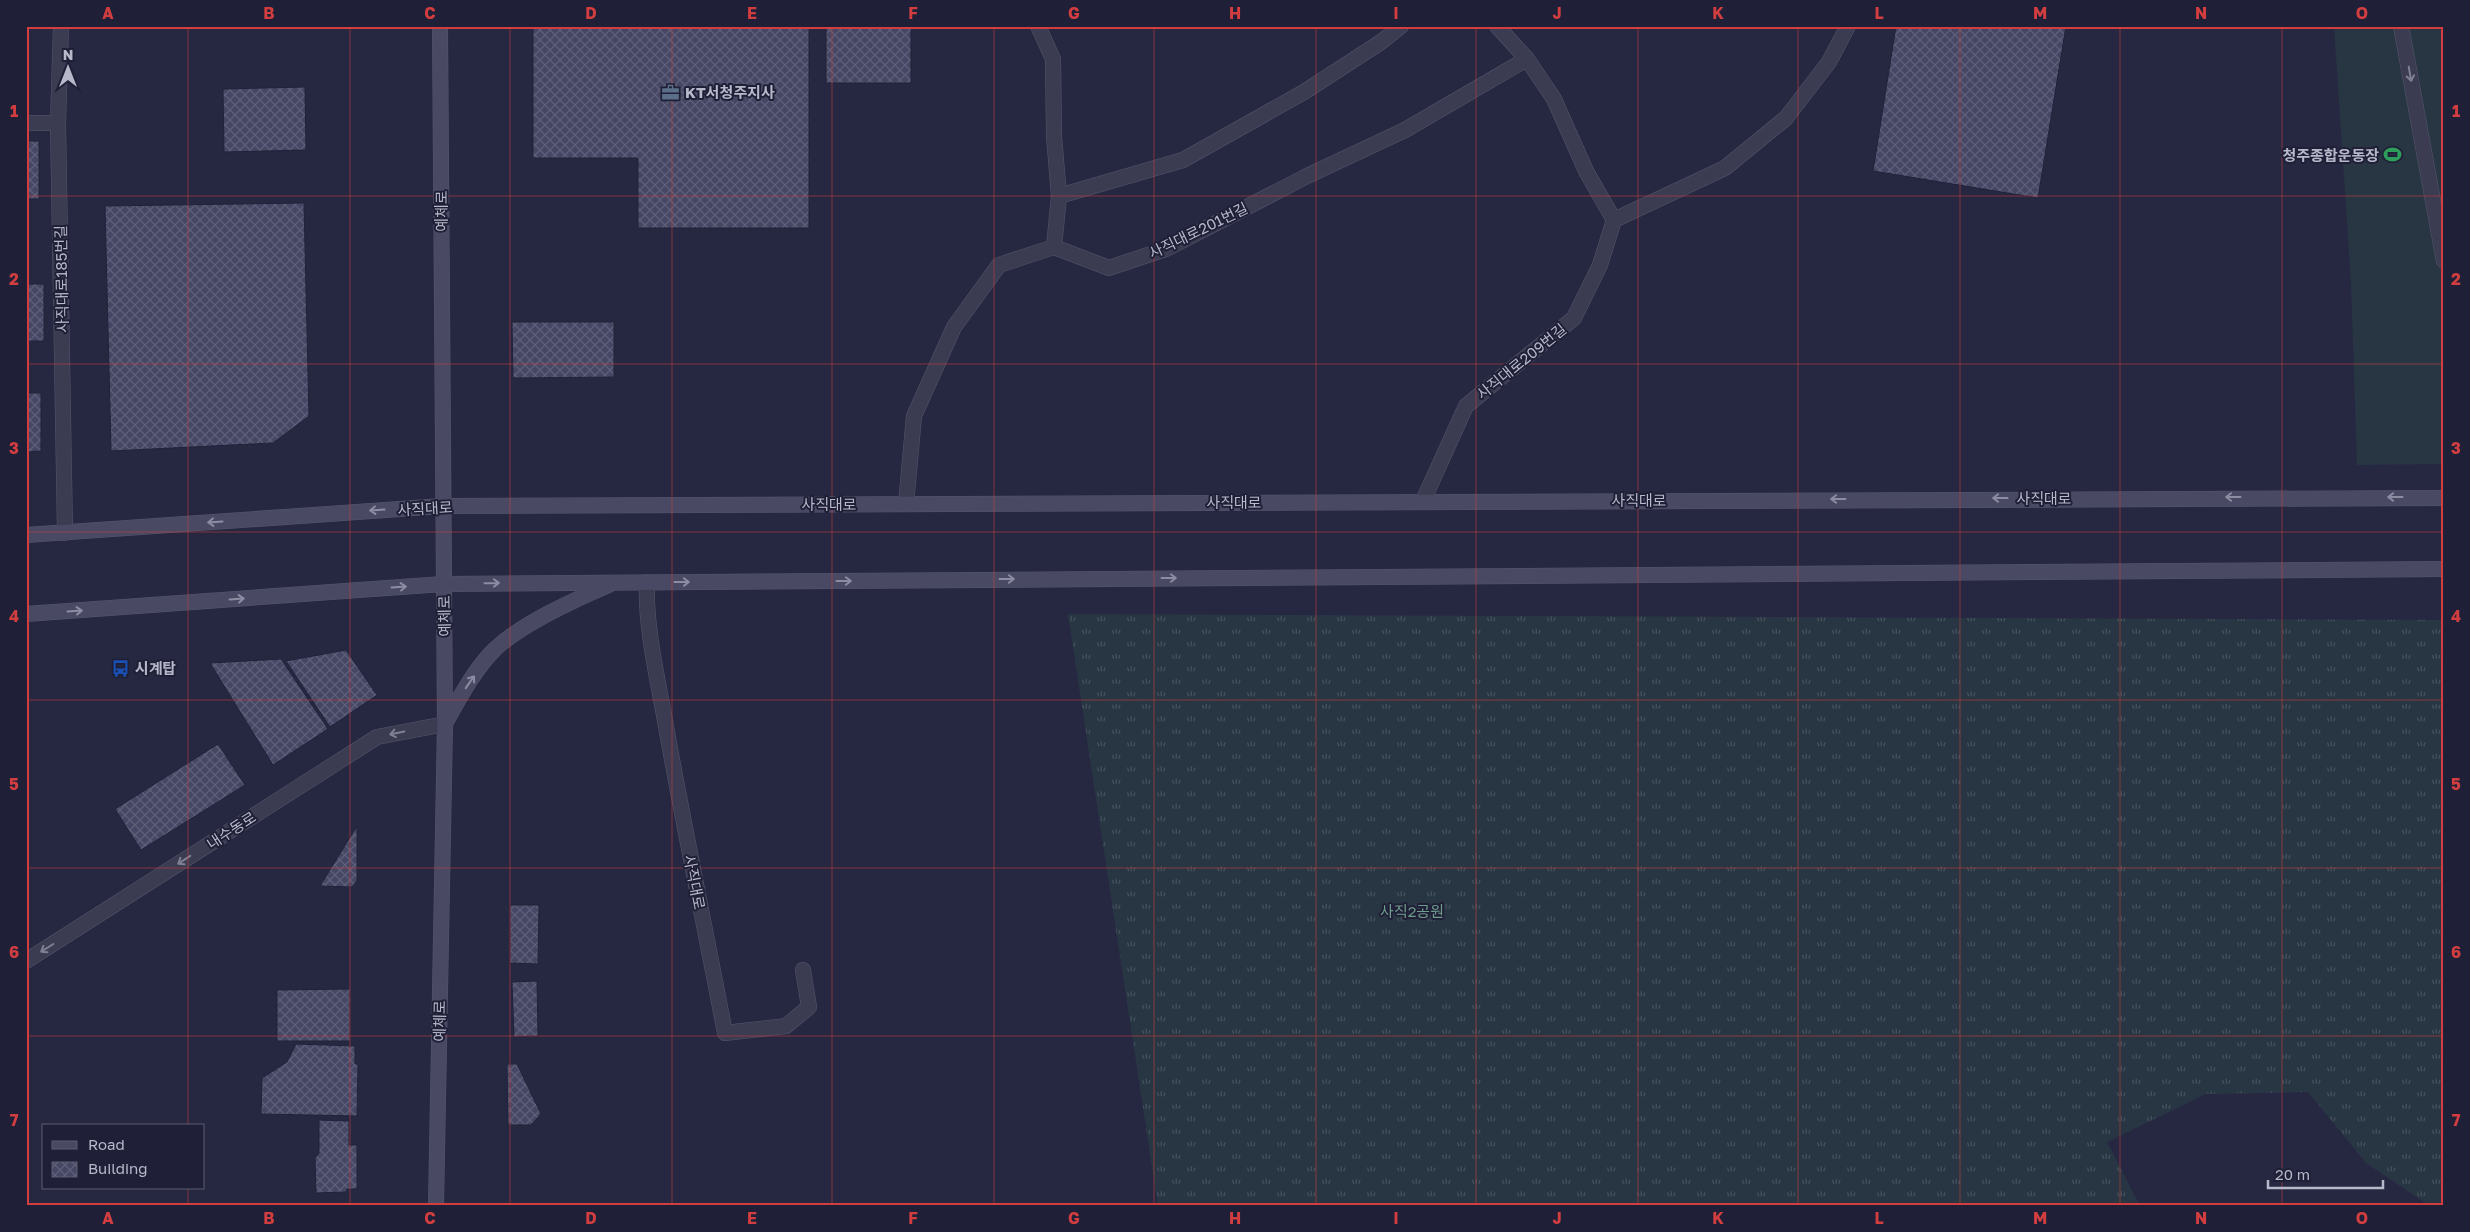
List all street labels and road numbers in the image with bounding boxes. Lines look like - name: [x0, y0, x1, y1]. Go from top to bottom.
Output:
- street label: 예체로: [432, 190, 450, 232]
- street label: 사직대로201번길: [1145, 198, 1251, 262]
- street label: 사직대로185번길: [51, 225, 71, 333]
- street label: 사직대로209번길: [1473, 319, 1569, 403]
- street label: 사직대로: [2016, 489, 2072, 507]
- street label: 사직대로: [1611, 491, 1667, 509]
- street label: 사직대로: [1206, 493, 1262, 511]
- street label: 사직대로: [801, 495, 857, 513]
- street label: 사직대로: [397, 498, 453, 518]
- street label: 예체로: [435, 595, 453, 637]
- street label: 내수동로: [203, 807, 259, 853]
- street label: 사직대로: [681, 853, 709, 911]
- street label: 예체로: [430, 1000, 448, 1042]

